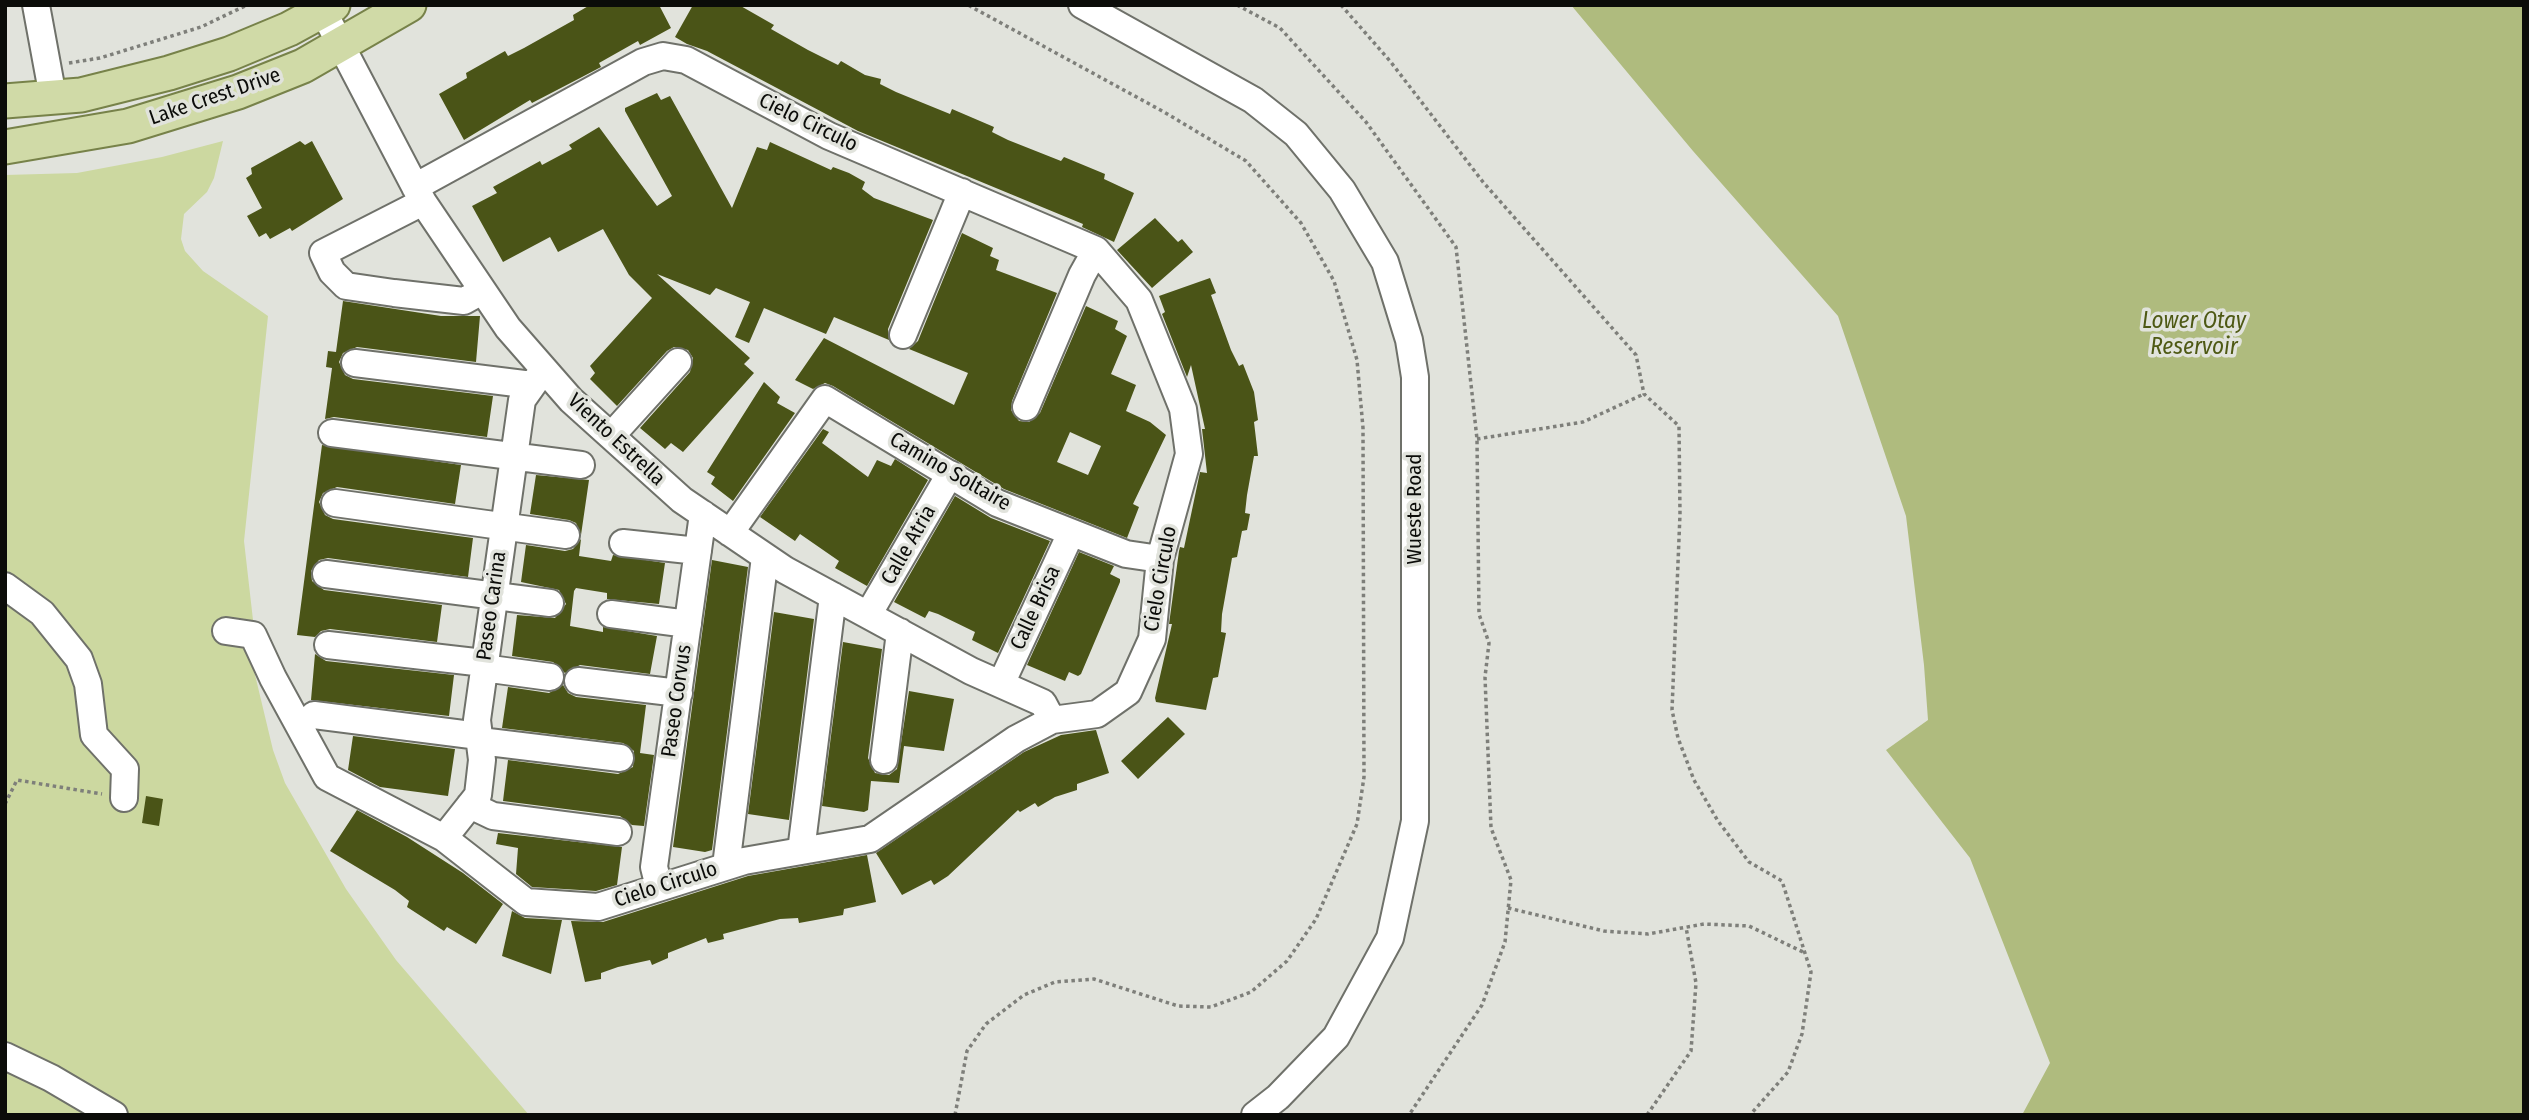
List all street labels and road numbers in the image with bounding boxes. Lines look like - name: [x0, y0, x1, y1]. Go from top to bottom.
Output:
- street label: Lake Crest Drive: [146, 63, 284, 131]
- street label: Cielo Circulo: [755, 88, 861, 158]
- street label: Viento Estrella: [562, 389, 670, 491]
- street label: Camino Soltaire: [885, 427, 1015, 517]
- street label: Wueste Road: [1402, 453, 1428, 565]
- street label: Calle Atria: [876, 501, 942, 589]
- street label: Cielo Circulo: [1139, 524, 1183, 634]
- street label: Paseo Carina: [472, 550, 512, 662]
- street label: Calle Brisa: [1006, 562, 1066, 654]
- street label: Paseo Corvus: [657, 643, 697, 759]
- street label: Cielo Circulo: [611, 857, 721, 913]

